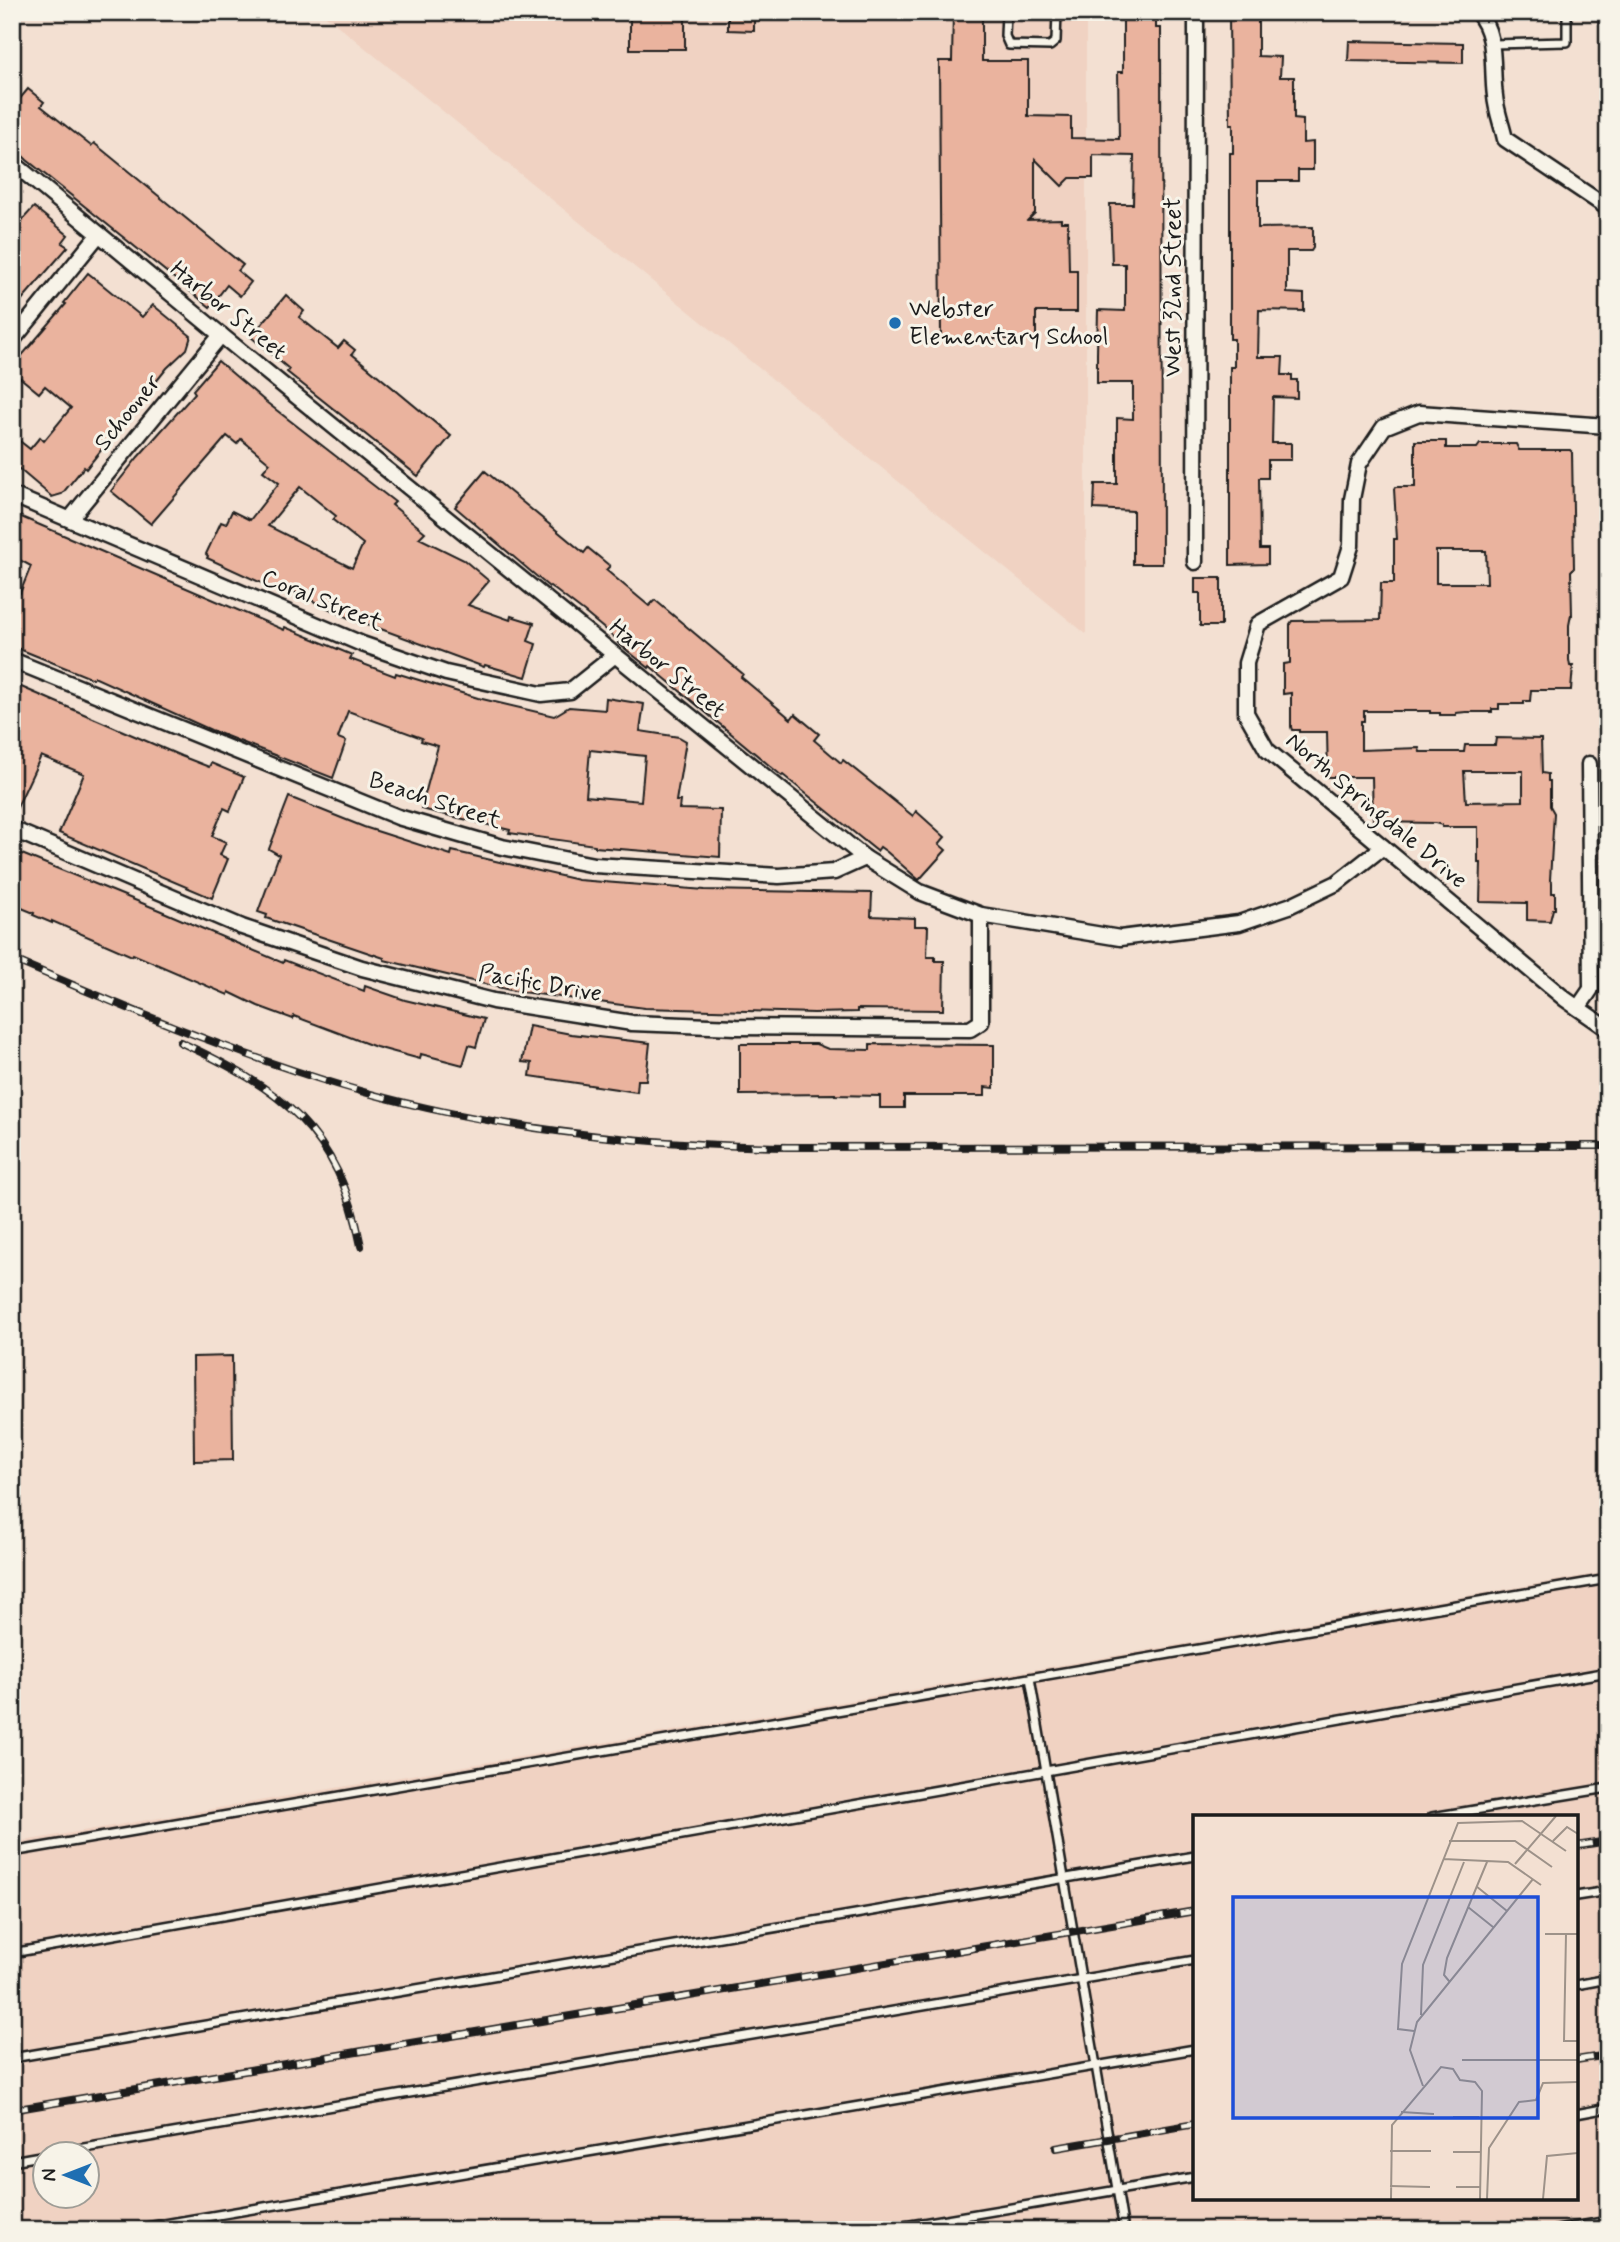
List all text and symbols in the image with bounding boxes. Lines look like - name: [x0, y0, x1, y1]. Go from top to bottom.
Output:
- street label: West 32nd Street: [1158, 197, 1189, 377]
- street label: Harbor Street: [163, 254, 293, 368]
- place label: Webster Elementary School: [909, 294, 1108, 353]
- marker: Webster Elementary School: [887, 315, 903, 331]
- street label: Schooner: [88, 368, 168, 458]
- street label: Coral Street: [257, 563, 387, 639]
- street label: Harbor Street: [602, 612, 732, 726]
- street label: North Springdale Drive: [1277, 726, 1473, 898]
- street label: Beach Street: [365, 765, 505, 837]
- street label: Pacific Drive: [476, 958, 604, 1010]
- inset map: [1193, 1815, 1578, 2200]
- north arrow: [32, 2140, 102, 2210]
- text: N: [38, 2169, 63, 2181]

